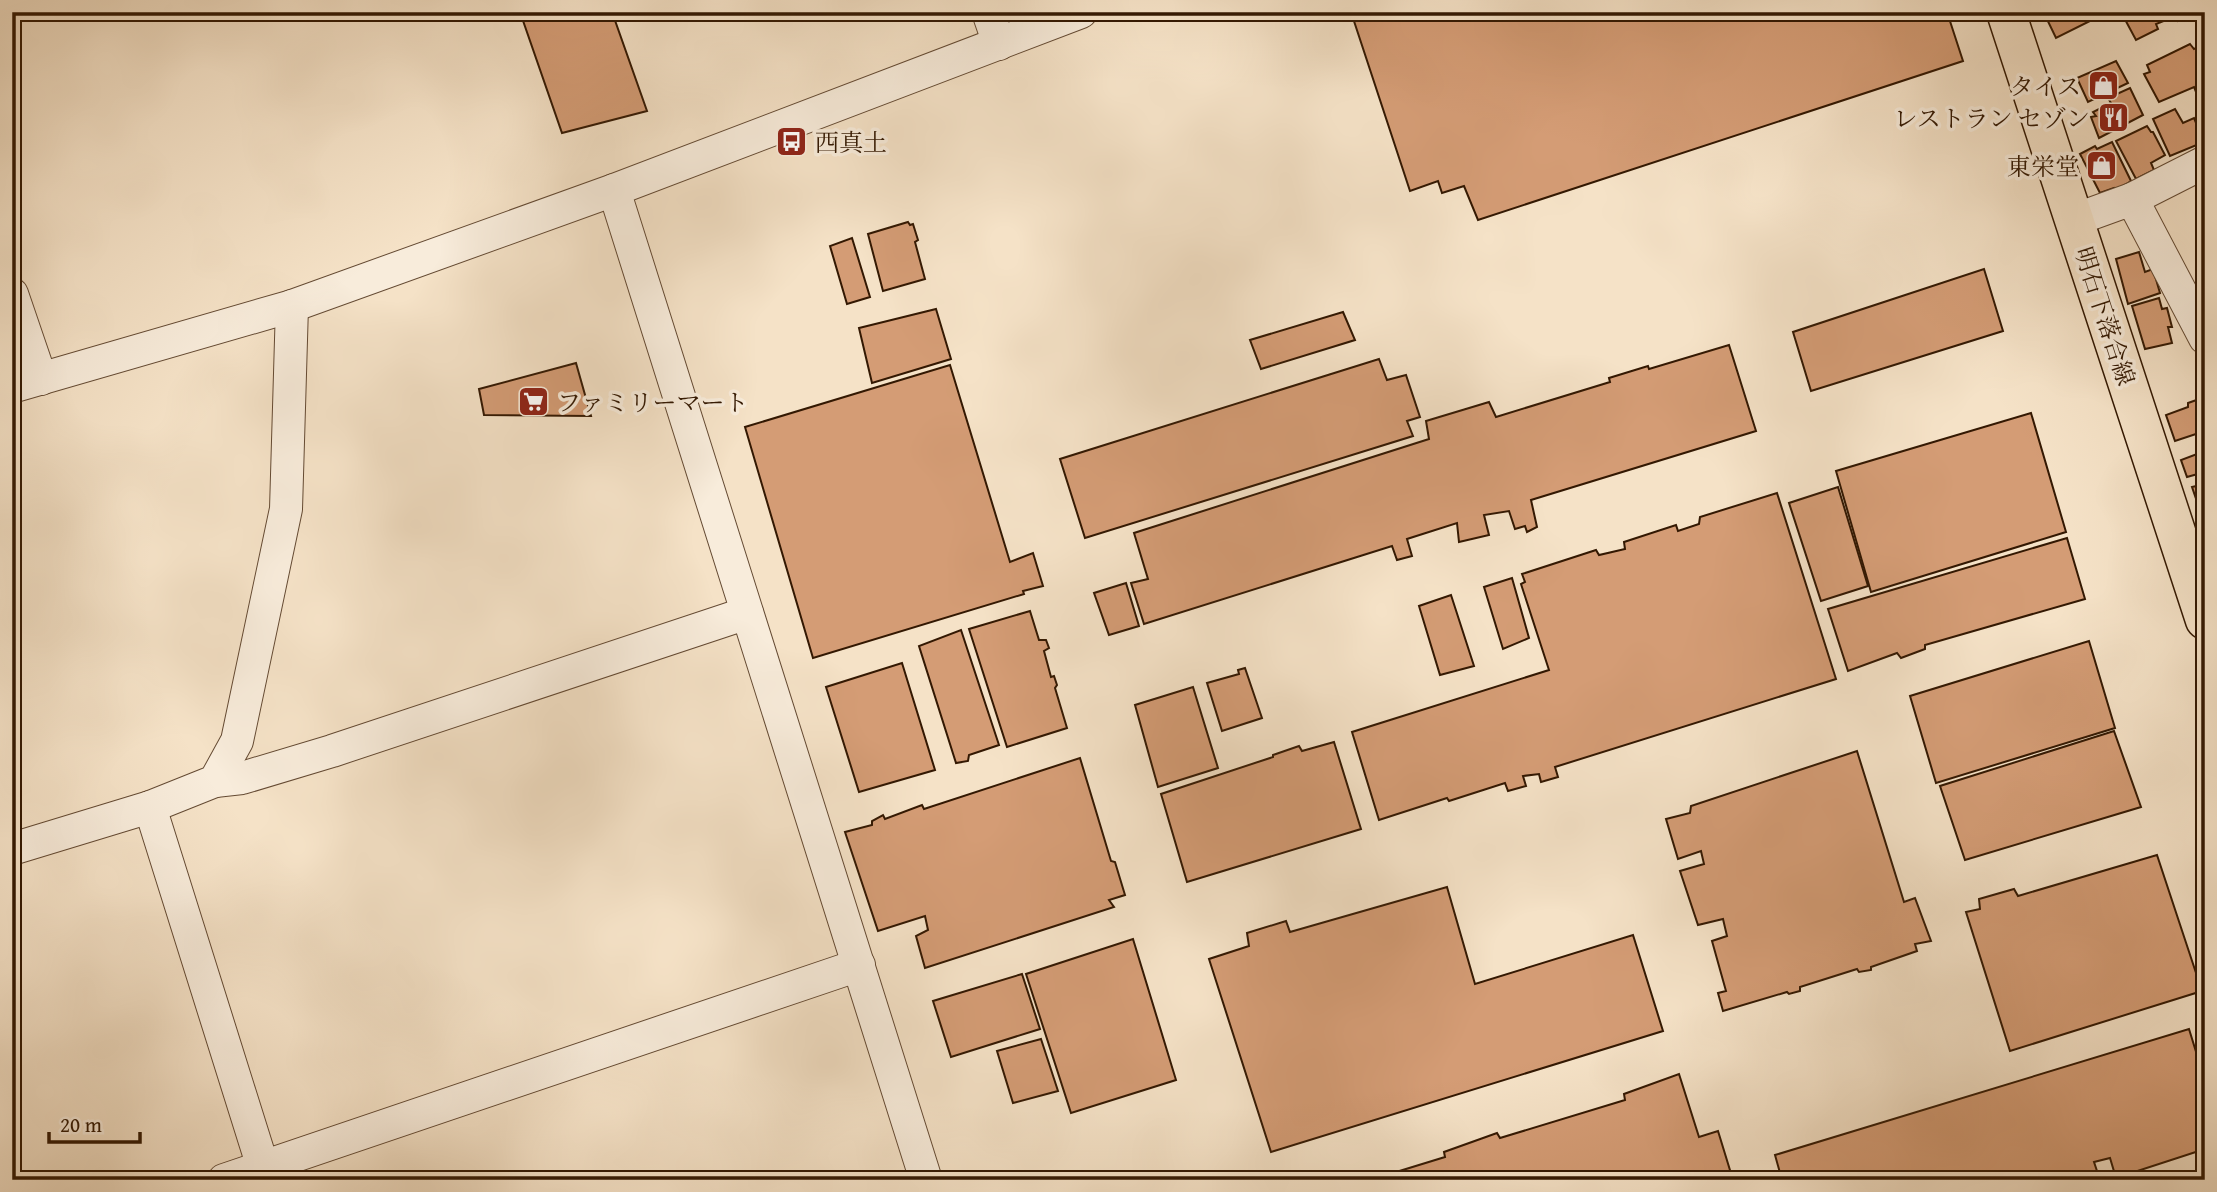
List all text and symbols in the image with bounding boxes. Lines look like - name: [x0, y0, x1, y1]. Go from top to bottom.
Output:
- place label: タイス: [2010, 69, 2081, 104]
- shop icon: タイス: [2087, 69, 2121, 103]
- place label: レストラン セゾン: [1893, 101, 2090, 136]
- restaurant icon: レストラン セゾン: [2096, 101, 2130, 135]
- bus stop icon: 西真土: [775, 125, 809, 159]
- place label: 西真土: [815, 125, 887, 160]
- place label: 東栄堂: [2007, 149, 2079, 184]
- shop icon: 東栄堂: [2085, 149, 2119, 183]
- street label: 明石下落合線: [2066, 242, 2144, 390]
- supermarket icon: ファミリーマート: [517, 385, 551, 419]
- place label: ファミリーマート: [557, 385, 749, 420]
- scale bar: [49, 1101, 140, 1145]
- text: 20 m: [60, 1109, 102, 1140]

